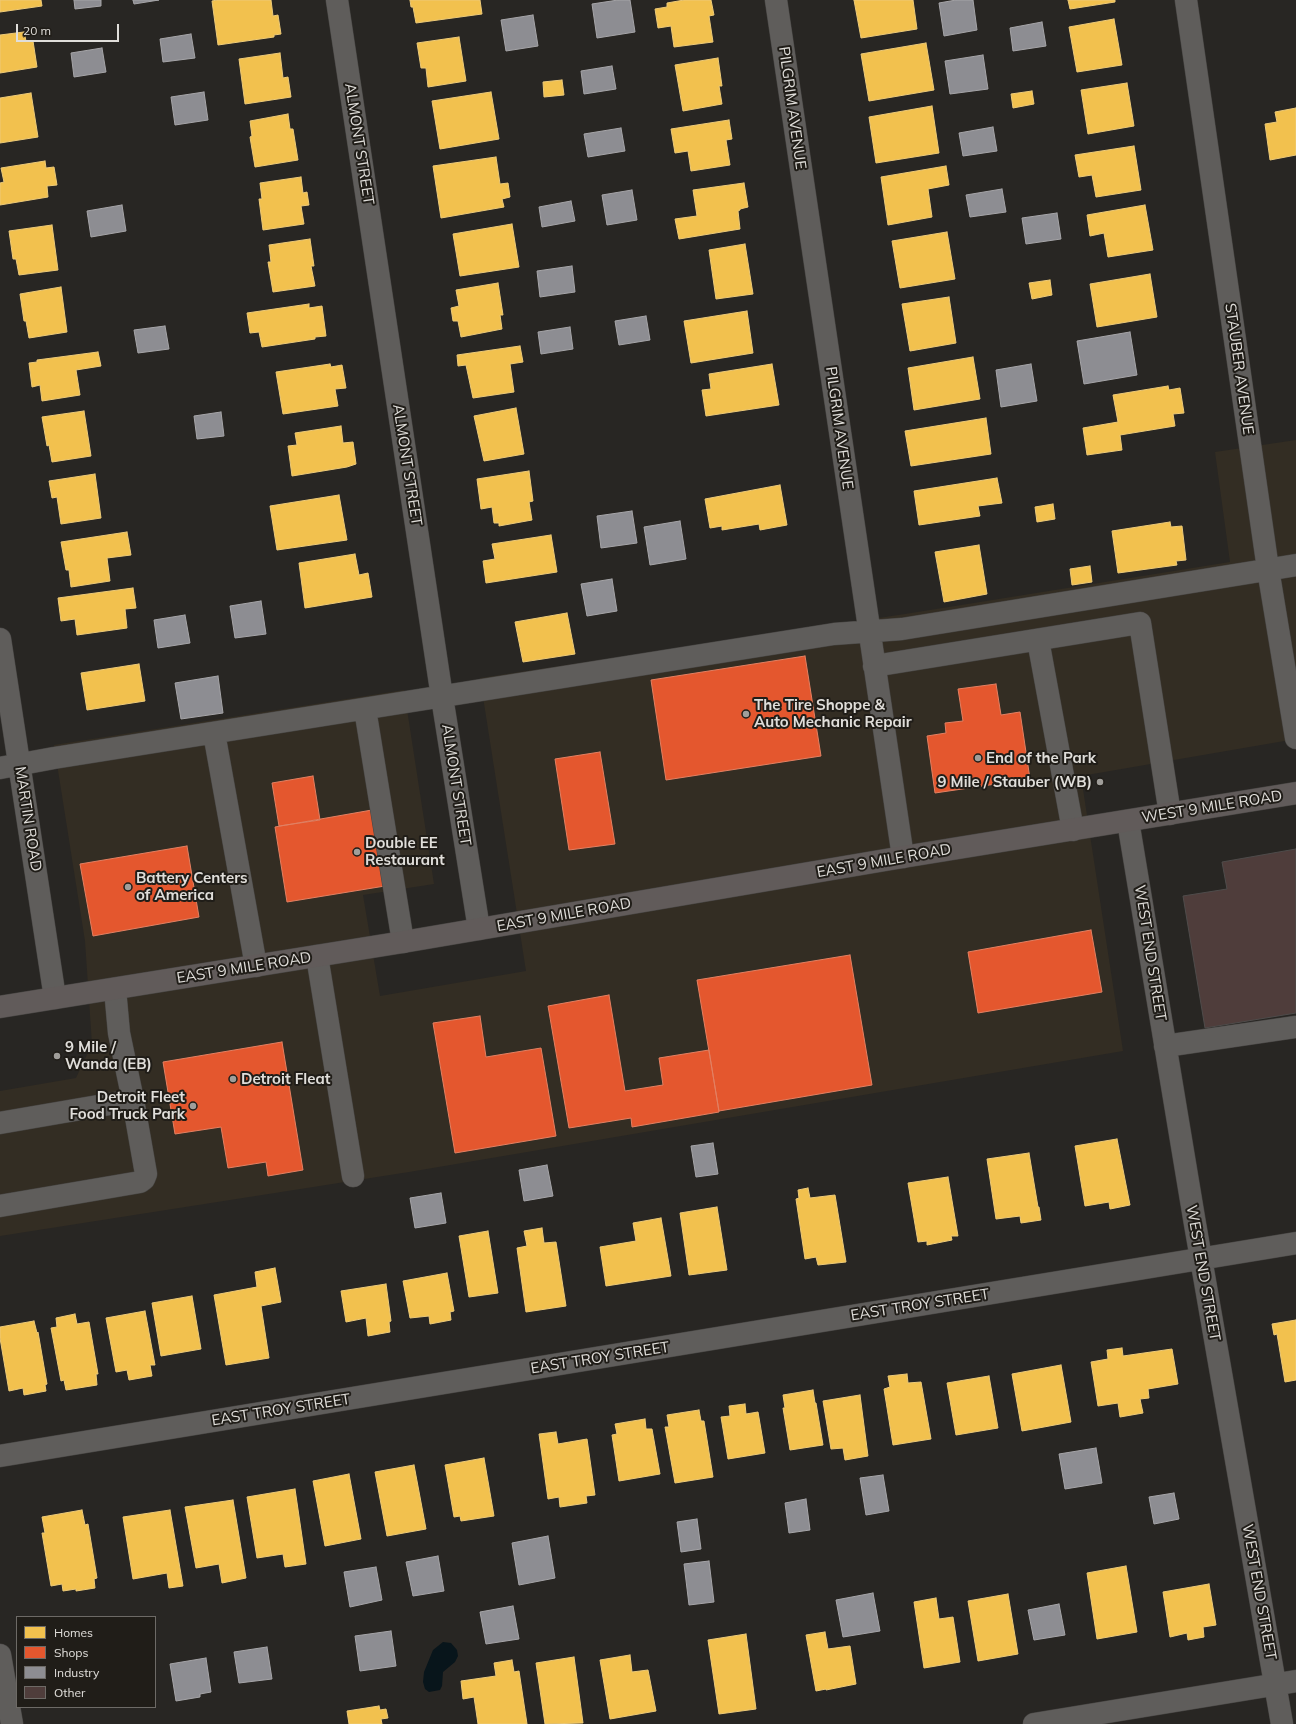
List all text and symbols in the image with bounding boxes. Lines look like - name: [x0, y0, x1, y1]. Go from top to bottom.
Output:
- scale bar: [18, 16, 121, 42]
- text: 20 m: [23, 23, 51, 38]
- street label: PILGRIM AVENUE: [774, 45, 810, 171]
- street label: ALMONT STREET: [340, 82, 378, 206]
- street label: STAUBER AVENUE: [1221, 302, 1257, 436]
- street label: PILGRIM AVENUE: [821, 365, 857, 491]
- street label: ALMONT STREET: [388, 403, 426, 527]
- place label: The Tire Shoppe & Auto Mechanic Repair: [754, 696, 912, 731]
- marker: The Tire Shoppe & Auto Mechanic Repair: [741, 709, 751, 719]
- street label: ALMONT STREET: [437, 723, 475, 847]
- place label: End of the Park: [986, 749, 1096, 767]
- marker: End of the Park: [973, 753, 983, 763]
- street label: MARTIN ROAD: [11, 765, 45, 873]
- place label: 9 Mile / Stauber (WB): [937, 773, 1092, 791]
- marker: 9 Mile / Stauber (WB): [1095, 777, 1105, 787]
- street label: WEST 9 MILE ROAD: [1140, 787, 1284, 827]
- place label: Double EE Restaurant: [365, 834, 445, 869]
- street label: EAST 9 MILE ROAD: [815, 840, 953, 882]
- marker: Double EE Restaurant: [352, 847, 362, 857]
- place label: Battery Centers of America: [136, 869, 248, 904]
- marker: Battery Centers of America: [123, 882, 133, 892]
- street label: WEST END STREET: [1130, 884, 1170, 1022]
- street label: EAST 9 MILE ROAD: [495, 894, 633, 936]
- street label: EAST 9 MILE ROAD: [175, 948, 313, 988]
- place label: 9 Mile / Wanda (EB): [65, 1038, 152, 1073]
- marker: 9 Mile / Wanda (EB): [52, 1051, 62, 1061]
- place label: Detroit Fleat: [241, 1070, 330, 1088]
- marker: Detroit Fleat: [228, 1074, 238, 1084]
- place label: Detroit Fleet Food Truck Park: [70, 1088, 185, 1123]
- marker: Detroit Fleet Food Truck Park: [188, 1101, 198, 1111]
- street label: WEST END STREET: [1182, 1204, 1224, 1342]
- street label: EAST TROY STREET: [849, 1285, 991, 1325]
- street label: EAST TROY STREET: [529, 1338, 671, 1378]
- street label: EAST TROY STREET: [210, 1390, 352, 1430]
- street label: WEST END STREET: [1238, 1523, 1280, 1661]
- legend: [16, 1616, 156, 1708]
- text: Homes: [54, 1625, 93, 1640]
- text: Shops: [54, 1645, 89, 1660]
- text: Industry: [54, 1665, 99, 1680]
- text: Other: [54, 1685, 85, 1700]

